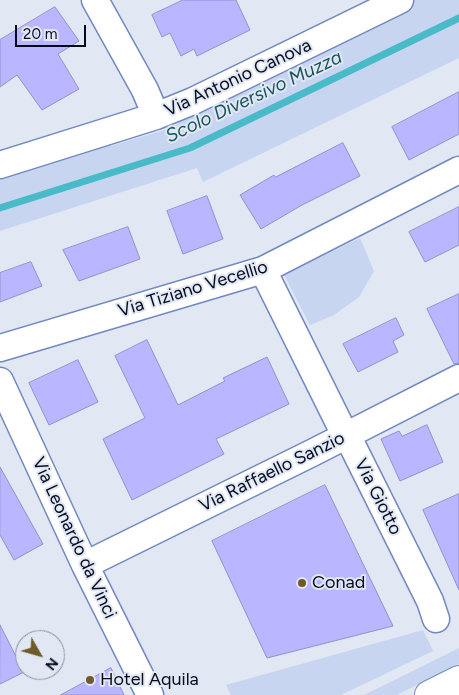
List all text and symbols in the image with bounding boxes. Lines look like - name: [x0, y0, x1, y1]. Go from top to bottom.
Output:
- scale bar: [18, 15, 89, 47]
- text: 20 m: [23, 25, 57, 43]
- street label: Via Antonio Canova: [161, 34, 315, 122]
- water label: Scolo Diversivo Muzza: [162, 46, 346, 148]
- street label: Via Tiziano Vecellio: [116, 256, 270, 322]
- street label: Via Raffaello Sanzio: [196, 427, 348, 517]
- street label: Via Leonardo da Vinci: [27, 454, 121, 622]
- street label: Via Giotto: [350, 455, 406, 539]
- place label: Conad: [312, 572, 365, 594]
- marker: Conad: [296, 577, 308, 589]
- north arrow: [15, 630, 65, 680]
- text: N: [41, 654, 61, 673]
- place label: Hotel Aquila: [100, 669, 199, 691]
- marker: Hotel Aquila: [84, 674, 96, 686]

